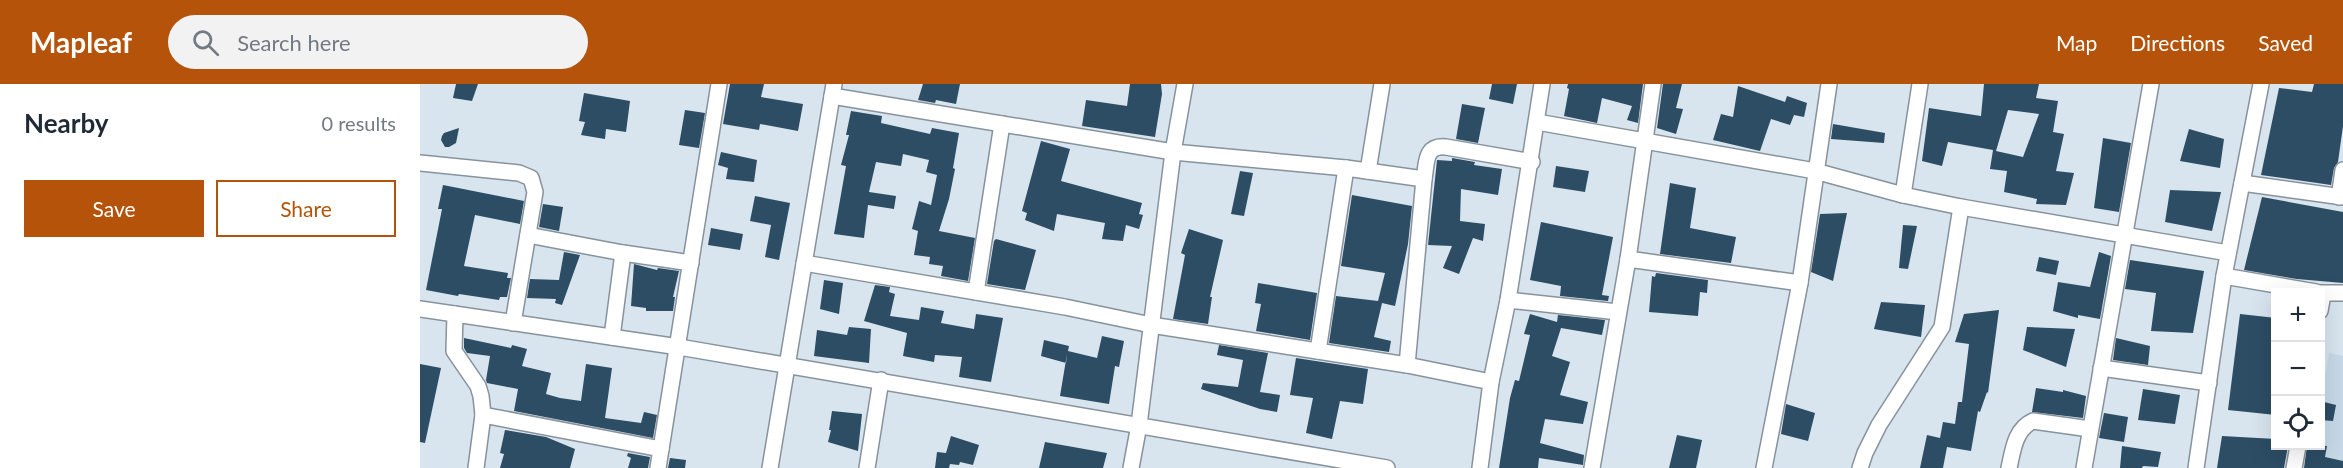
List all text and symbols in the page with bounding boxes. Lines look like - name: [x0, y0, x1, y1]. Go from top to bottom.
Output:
- search box: [168, 15, 588, 69]
- text: Mapleaf: [30, 25, 132, 59]
- icon: search: [189, 26, 222, 59]
- text: Search here: [237, 29, 351, 56]
- text: Map: [2056, 30, 2097, 55]
- text: Directions: [2130, 30, 2225, 55]
- text: Saved: [2258, 30, 2313, 55]
- text: Nearby: [24, 107, 109, 139]
- text: 0 results: [321, 111, 396, 135]
- button: Save: [24, 180, 204, 237]
- button: Share: [216, 180, 396, 237]
- map controls: [2271, 288, 2325, 450]
- button: +: [2271, 288, 2325, 342]
- button: −: [2271, 342, 2325, 396]
- button: locate: [2271, 396, 2325, 450]

